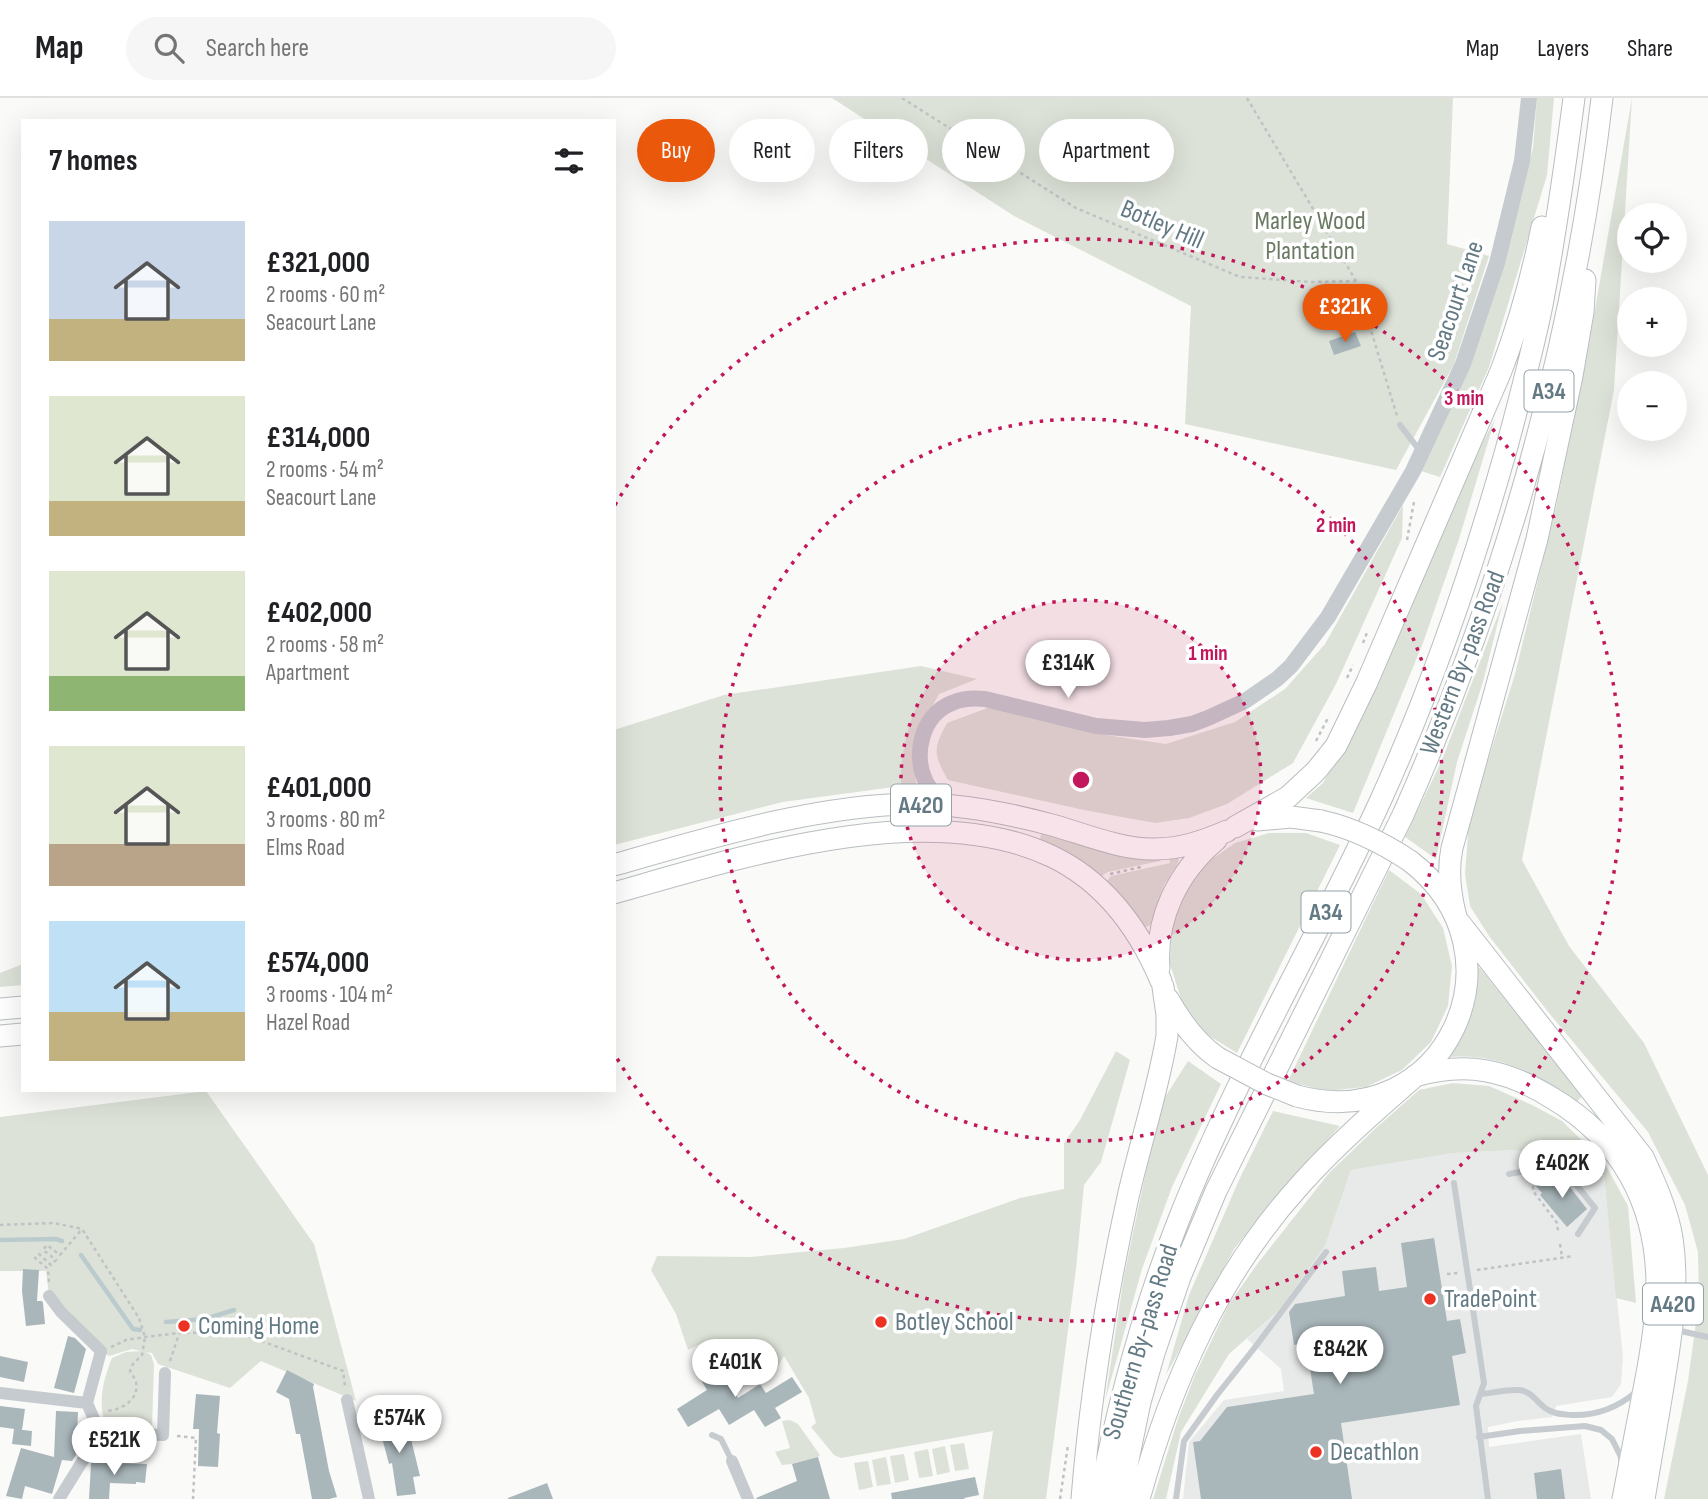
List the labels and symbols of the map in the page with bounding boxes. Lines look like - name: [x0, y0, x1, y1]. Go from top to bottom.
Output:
- street label: Botley Hill: [1116, 194, 1208, 256]
- park label: Marley Wood Plantation: [1254, 206, 1366, 267]
- street label: Seacourt Lane: [1421, 237, 1491, 365]
- pin: £321K: [1296, 285, 1394, 344]
- road number: A34: [1524, 370, 1574, 412]
- text: 3 min: [1444, 386, 1484, 411]
- text: 2 min: [1316, 513, 1356, 538]
- street label: Western By-pass Road: [1414, 567, 1512, 759]
- pin: £314K: [1019, 640, 1117, 700]
- text: 1 min: [1188, 641, 1228, 666]
- centre of rings: [1069, 768, 1093, 792]
- road number: A420: [891, 784, 951, 826]
- road number: A34: [1302, 892, 1350, 932]
- pin: £402K: [1513, 1140, 1611, 1200]
- street label: Southern By-pass Road: [1097, 1241, 1185, 1443]
- place label: TradePoint: [1444, 1284, 1537, 1315]
- road number: A420: [1643, 1284, 1703, 1324]
- marker: TradePoint: [1422, 1291, 1438, 1307]
- place label: Botley School: [895, 1307, 1014, 1338]
- place label: Coming Home: [198, 1311, 319, 1342]
- marker: Botley School: [873, 1314, 889, 1330]
- marker: Coming Home: [176, 1318, 192, 1334]
- pin: £842K: [1291, 1326, 1389, 1386]
- pin: £401K: [686, 1340, 784, 1399]
- pin: £574K: [350, 1396, 448, 1455]
- pin: £521K: [65, 1418, 163, 1477]
- place label: Decathlon: [1330, 1437, 1419, 1468]
- marker: Decathlon: [1308, 1444, 1324, 1460]

